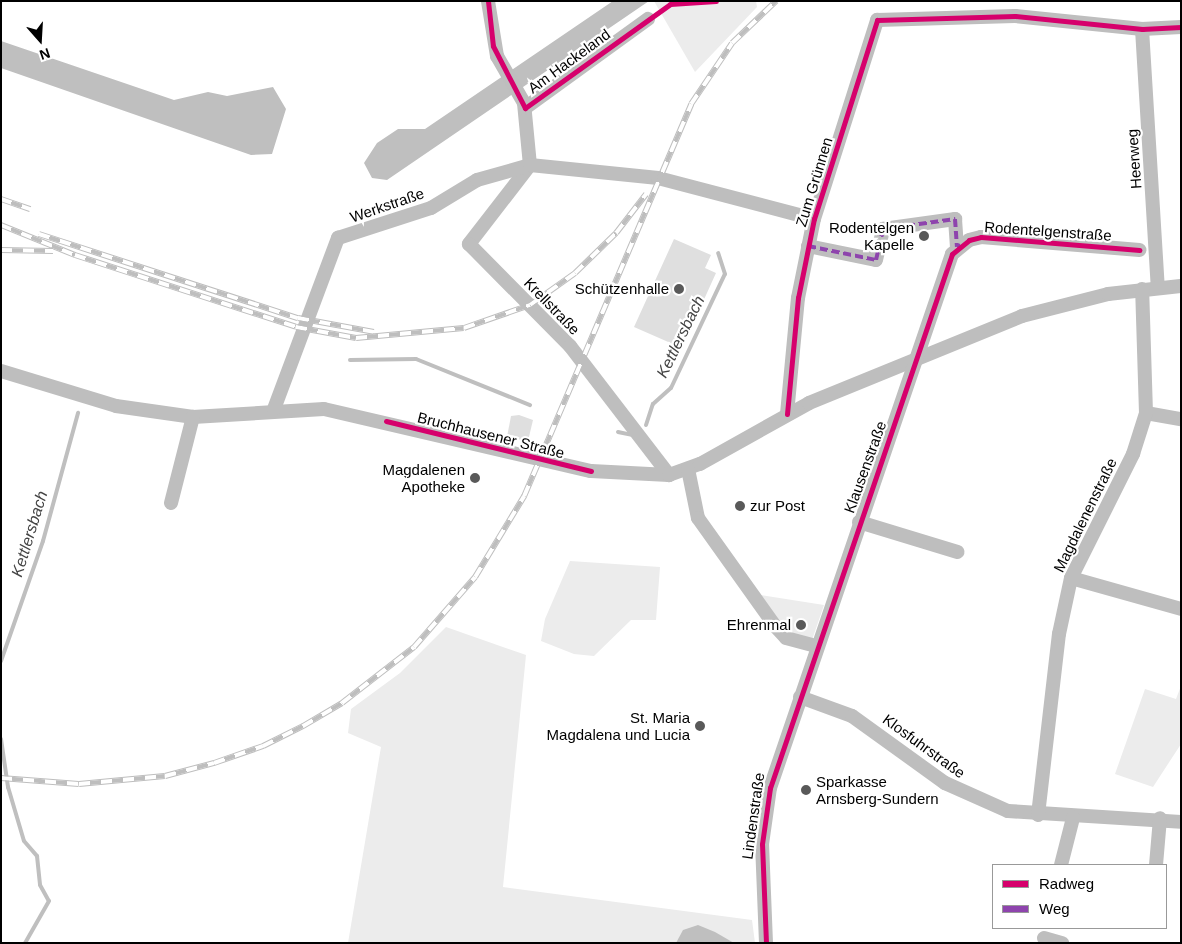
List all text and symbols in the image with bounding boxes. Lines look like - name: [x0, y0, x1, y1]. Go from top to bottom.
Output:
- north arrow: [15, 15, 65, 65]
- street label: Am Hackeland: [524, 25, 614, 97]
- text: N: [37, 45, 52, 63]
- street label: Heerweg: [1123, 128, 1145, 190]
- street label: Zum Grünnen: [792, 135, 836, 229]
- street label: Werkstraße: [348, 184, 426, 226]
- place label: Rodentelgen Kapelle: [829, 218, 914, 253]
- street label: Rodentelgenstraße: [984, 218, 1112, 244]
- marker: Rodentelgen Kapelle: [918, 230, 930, 242]
- street label: Krellstraße: [520, 274, 584, 338]
- place label: Schützenhalle: [575, 280, 669, 298]
- marker: Schützenhalle: [673, 283, 685, 295]
- water label: Kettlersbach: [653, 293, 709, 381]
- street label: Bruchhausener Straße: [416, 408, 566, 462]
- street label: Klausenstraße: [840, 418, 890, 516]
- street label: Magdalenenstraße: [1049, 455, 1121, 575]
- place label: Magdalenen Apotheke: [382, 460, 465, 495]
- marker: Magdalenen Apotheke: [469, 472, 481, 484]
- water label: Kettlersbach: [8, 489, 52, 579]
- place label: zur Post: [750, 497, 805, 515]
- marker: zur Post: [734, 500, 746, 512]
- place label: Ehrenmal: [727, 616, 791, 634]
- marker: Ehrenmal: [795, 619, 807, 631]
- place label: St. Maria Magdalena und Lucia: [547, 708, 690, 743]
- street label: Klosfuhrstraße: [879, 710, 969, 782]
- marker: St. Maria Magdalena und Lucia: [694, 720, 706, 732]
- street label: Lindenstraße: [738, 771, 768, 861]
- place label: Sparkasse Arnsberg-Sundern: [816, 772, 939, 807]
- marker: Sparkasse Arnsberg-Sundern: [800, 784, 812, 796]
- legend: [992, 864, 1167, 929]
- text: Radweg: [1039, 875, 1094, 892]
- text: Weg: [1039, 900, 1070, 917]

